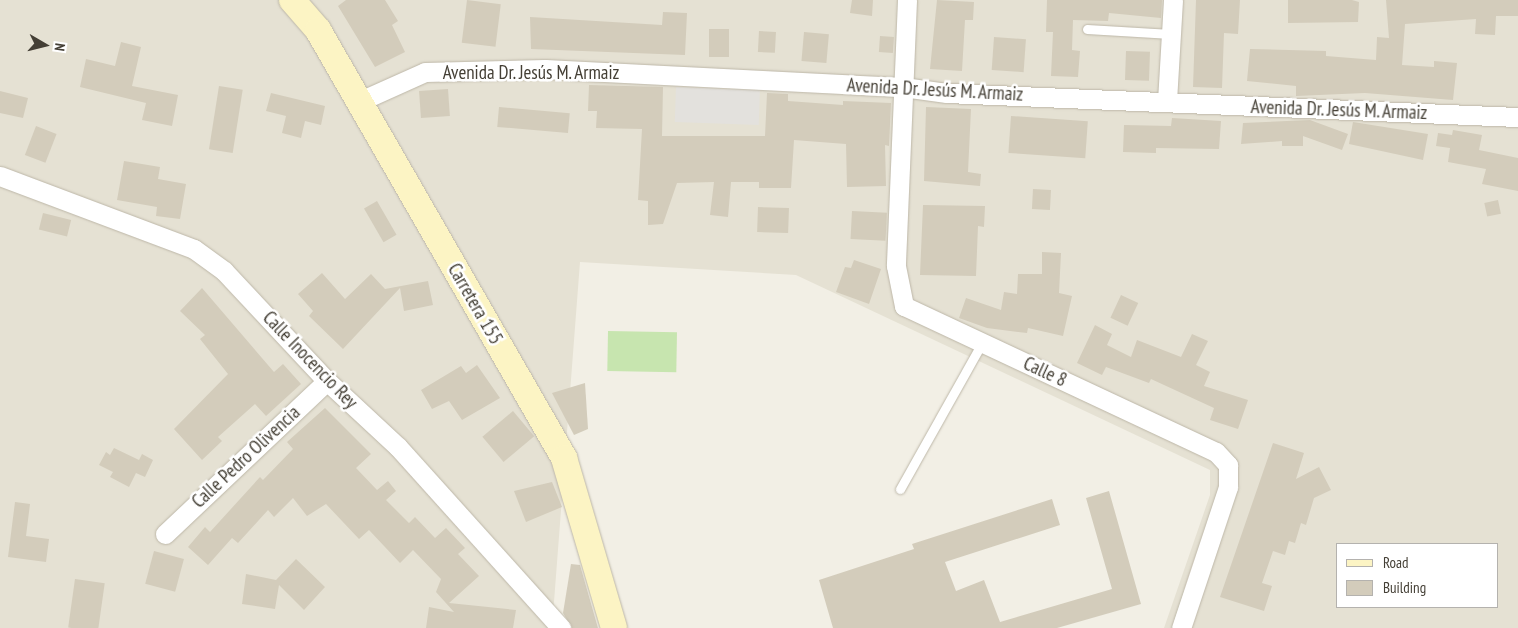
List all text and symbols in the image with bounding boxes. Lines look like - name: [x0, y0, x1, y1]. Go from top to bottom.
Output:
- north arrow: [20, 20, 70, 70]
- text: N: [50, 42, 69, 52]
- street label: Avenida Dr. Jesús M. Armaiz: [441, 62, 621, 84]
- street label: Avenida Dr. Jesús M. Armaiz: [845, 74, 1025, 106]
- street label: Avenida Dr. Jesús M. Armaiz: [1249, 95, 1429, 125]
- street label: Carretera 155: [443, 259, 507, 349]
- street label: Calle Inocencio Rey: [258, 307, 362, 413]
- street label: Calle 8: [1020, 352, 1070, 392]
- street label: Calle Pedro Olivencia: [187, 401, 305, 513]
- legend: [1336, 543, 1498, 608]
- text: Road: [1383, 553, 1409, 572]
- text: Building: [1383, 578, 1426, 597]

